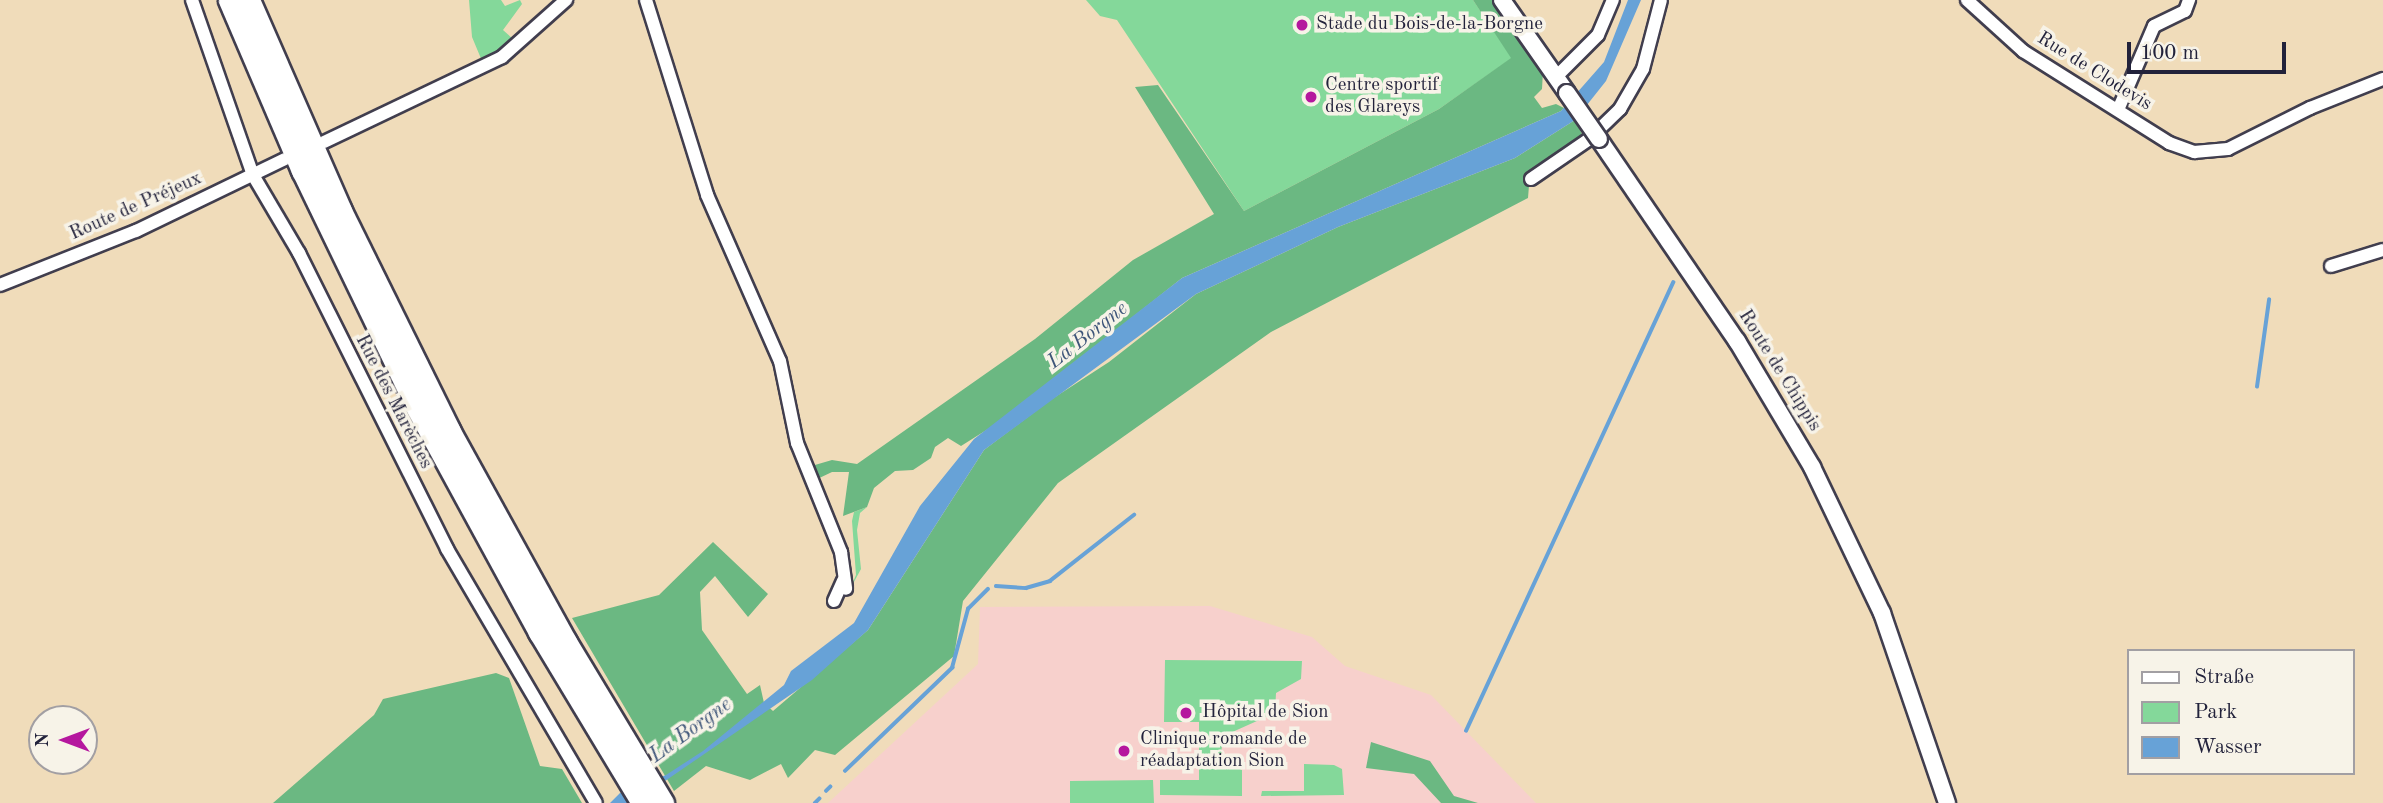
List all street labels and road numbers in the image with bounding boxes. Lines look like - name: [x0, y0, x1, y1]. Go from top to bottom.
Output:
- street label: Rue de Clodevis: [2032, 28, 2156, 116]
- street label: Route de Préjeux: [66, 168, 206, 246]
- street label: Route de Chippis: [1732, 306, 1826, 436]
- street label: Rue des Marèches: [349, 331, 437, 473]

